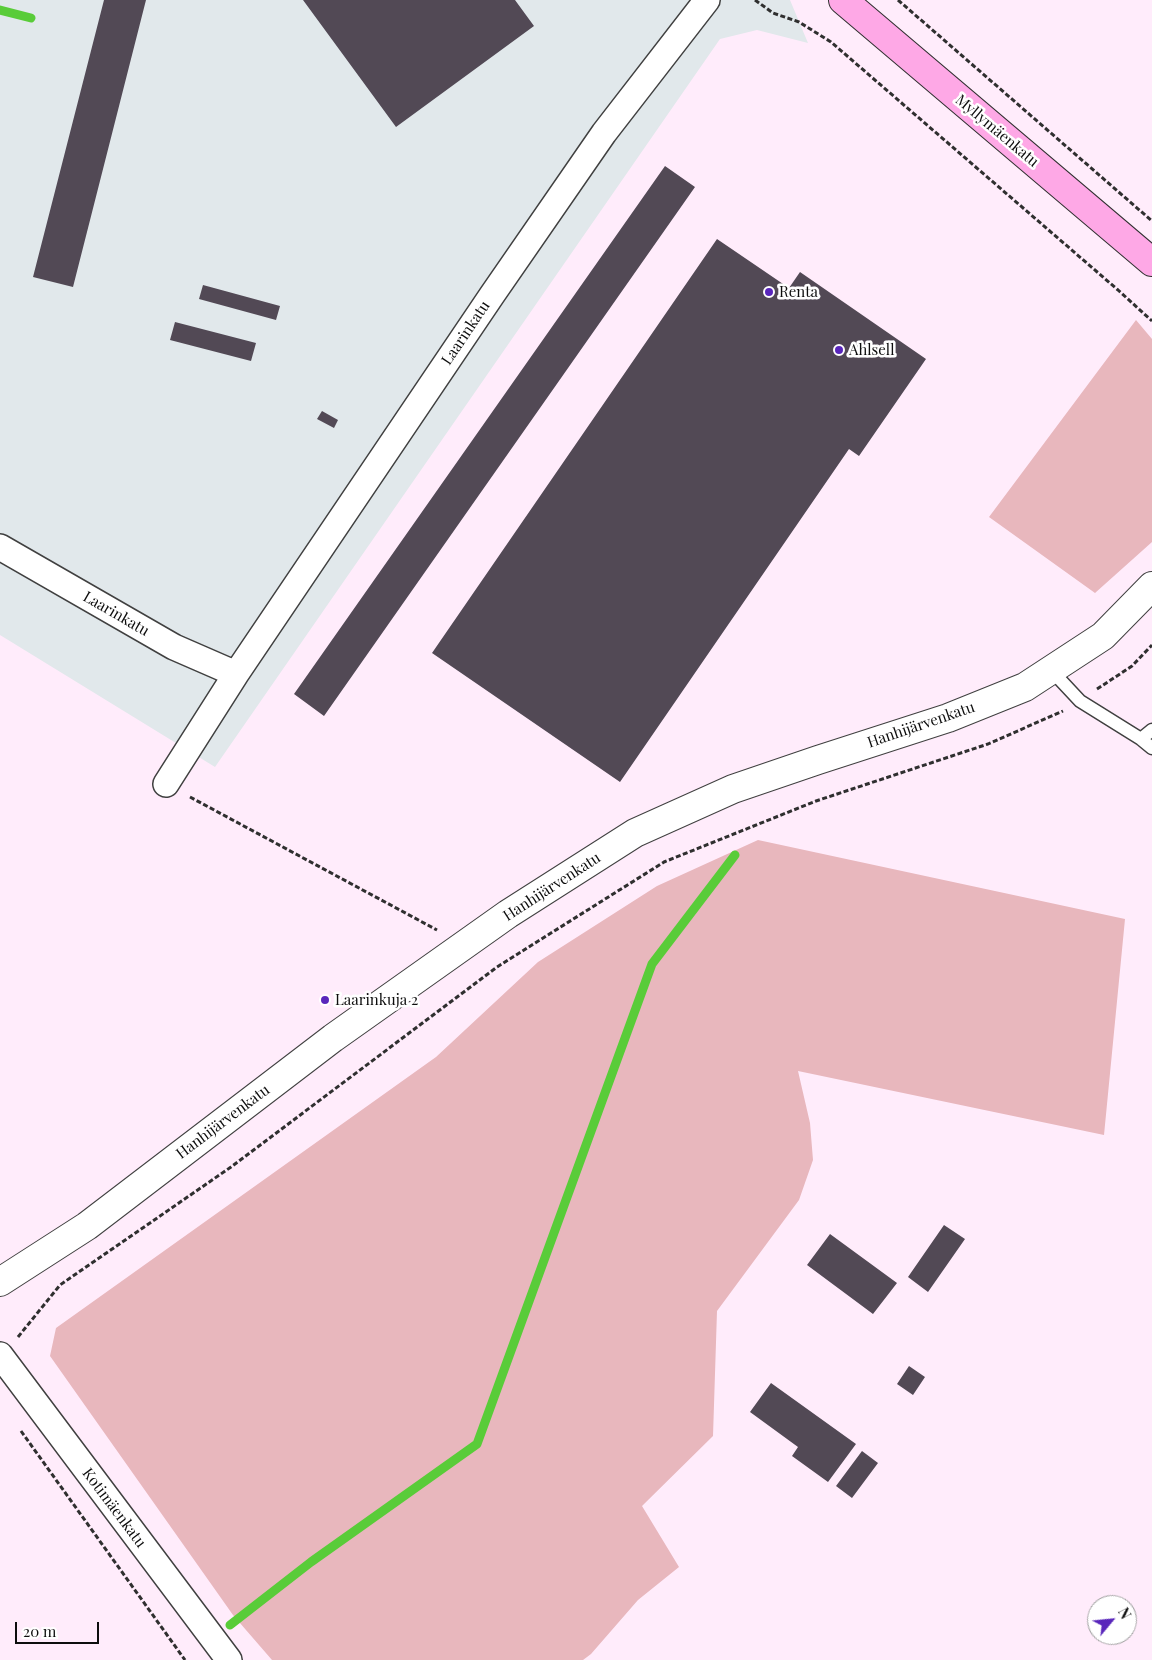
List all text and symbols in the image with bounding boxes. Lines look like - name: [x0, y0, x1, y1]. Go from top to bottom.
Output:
- street label: Myllymäenkatu: [952, 91, 1042, 171]
- place label: Renta: [779, 283, 818, 301]
- marker: Renta: [763, 286, 775, 298]
- street label: Laarinkatu: [438, 298, 494, 368]
- place label: Ahlsell: [849, 341, 894, 359]
- marker: Ahlsell: [833, 344, 845, 356]
- street label: Laarinkatu: [80, 588, 152, 640]
- street label: Hanhijärvenkatu: [865, 698, 977, 752]
- street label: Hanhijärvenkatu: [500, 849, 604, 925]
- place label: Laarinkuja 2: [335, 991, 418, 1009]
- marker: Laarinkuja 2: [319, 994, 331, 1006]
- street label: Hanhijärvenkatu: [173, 1081, 273, 1163]
- street label: Kotimäenkatu: [78, 1465, 150, 1551]
- north arrow: [1087, 1595, 1137, 1645]
- text: N: [1114, 1604, 1136, 1622]
- scale bar: [18, 1612, 101, 1644]
- text: 20 m: [23, 1621, 56, 1641]

